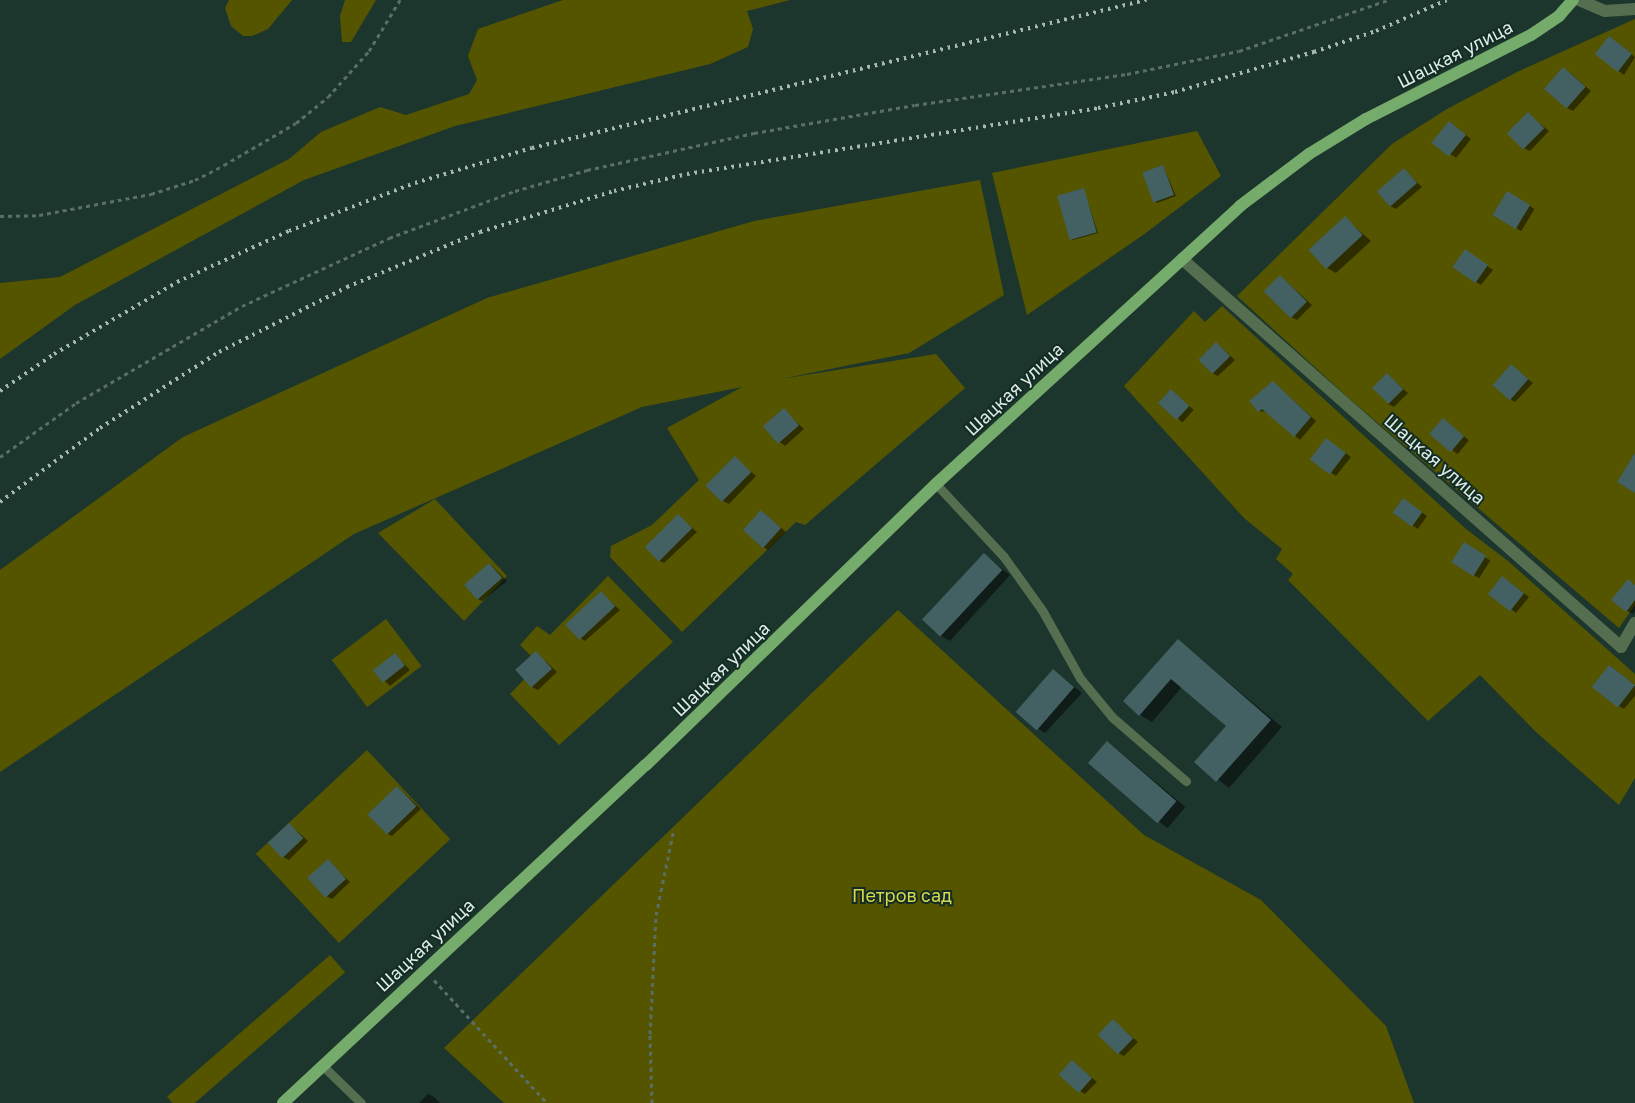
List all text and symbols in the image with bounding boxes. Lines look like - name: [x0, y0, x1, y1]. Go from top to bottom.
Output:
- street label: Шацкая улица: [1394, 16, 1516, 92]
- street label: Шацкая улица: [960, 338, 1068, 440]
- street label: Шацкая улица: [1380, 409, 1490, 509]
- street label: Шацкая улица: [668, 617, 774, 721]
- park label: Петров сад: [852, 884, 952, 906]
- street label: Шацкая улица: [371, 894, 479, 996]

